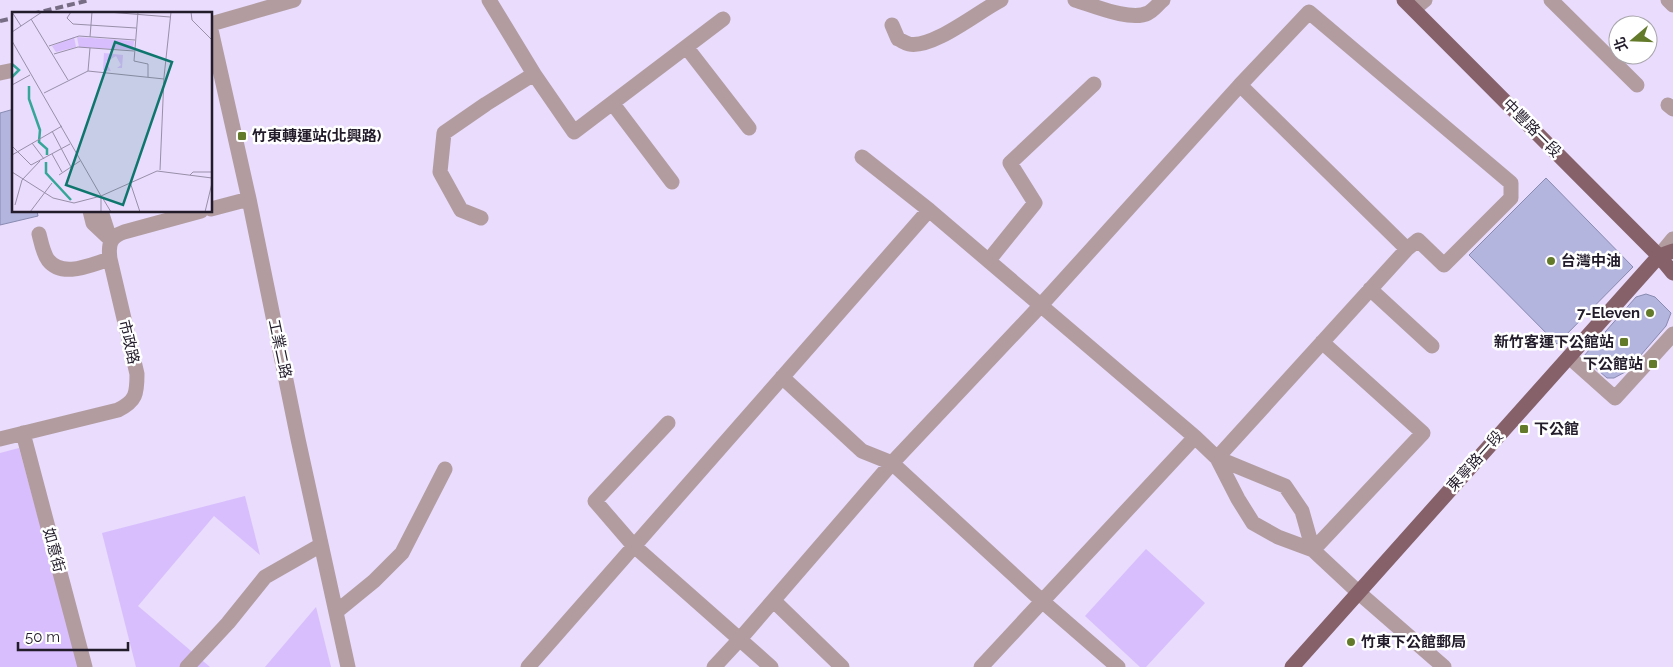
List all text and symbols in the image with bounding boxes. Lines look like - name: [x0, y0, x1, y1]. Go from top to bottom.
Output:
- inset map: [12, 12, 212, 212]
- north arrow: [1608, 15, 1658, 65]
- text: 北: [1611, 35, 1631, 53]
- street label: 中豐路一段: [1499, 95, 1565, 161]
- place label: 竹東轉運站(北興路): [252, 127, 382, 145]
- marker: 竹東轉運站(北興路): [236, 130, 248, 142]
- place label: 台灣中油: [1561, 252, 1621, 270]
- marker: 台灣中油: [1545, 255, 1557, 267]
- place label: 7-Eleven: [1577, 304, 1640, 322]
- marker: 7-Eleven: [1644, 307, 1656, 319]
- street label: 市政路: [115, 318, 143, 366]
- street label: 工業二路: [265, 318, 295, 380]
- place label: 新竹客運下公館站: [1494, 333, 1614, 351]
- marker: 新竹客運下公館站: [1618, 336, 1630, 348]
- place label: 下公館站: [1583, 355, 1643, 373]
- marker: 下公館站: [1647, 358, 1659, 370]
- place label: 下公館: [1534, 420, 1579, 438]
- marker: 下公館: [1518, 423, 1530, 435]
- street label: 東寧路一段: [1443, 427, 1507, 495]
- street label: 如意街: [39, 526, 69, 574]
- scale bar: [18, 620, 128, 652]
- text: 50 m: [25, 628, 60, 646]
- place label: 竹東下公館郵局: [1361, 633, 1466, 651]
- marker: 竹東下公館郵局: [1345, 636, 1357, 648]

